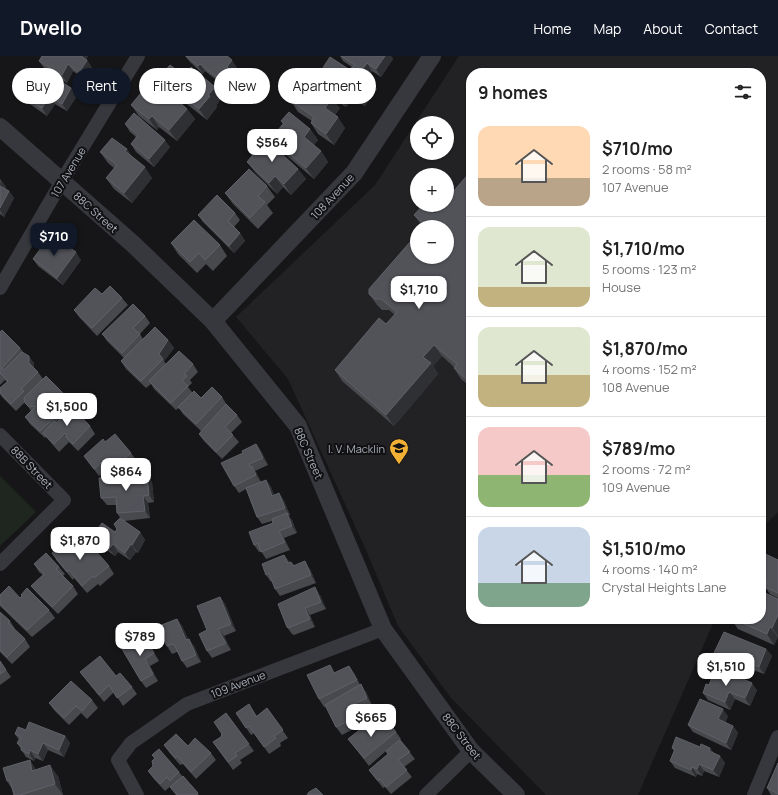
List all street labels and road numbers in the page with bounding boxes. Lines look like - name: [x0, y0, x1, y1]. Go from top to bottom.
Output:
- street label: 107 Avenue: [47, 143, 89, 200]
- street label: 108 Avenue: [307, 170, 357, 222]
- street label: 88C Street: [70, 188, 122, 236]
- street label: 88C Street: [291, 425, 327, 481]
- street label: 88B Street: [8, 442, 56, 492]
- street label: 109 Avenue: [208, 666, 268, 701]
- street label: 88C Street: [439, 710, 485, 762]

